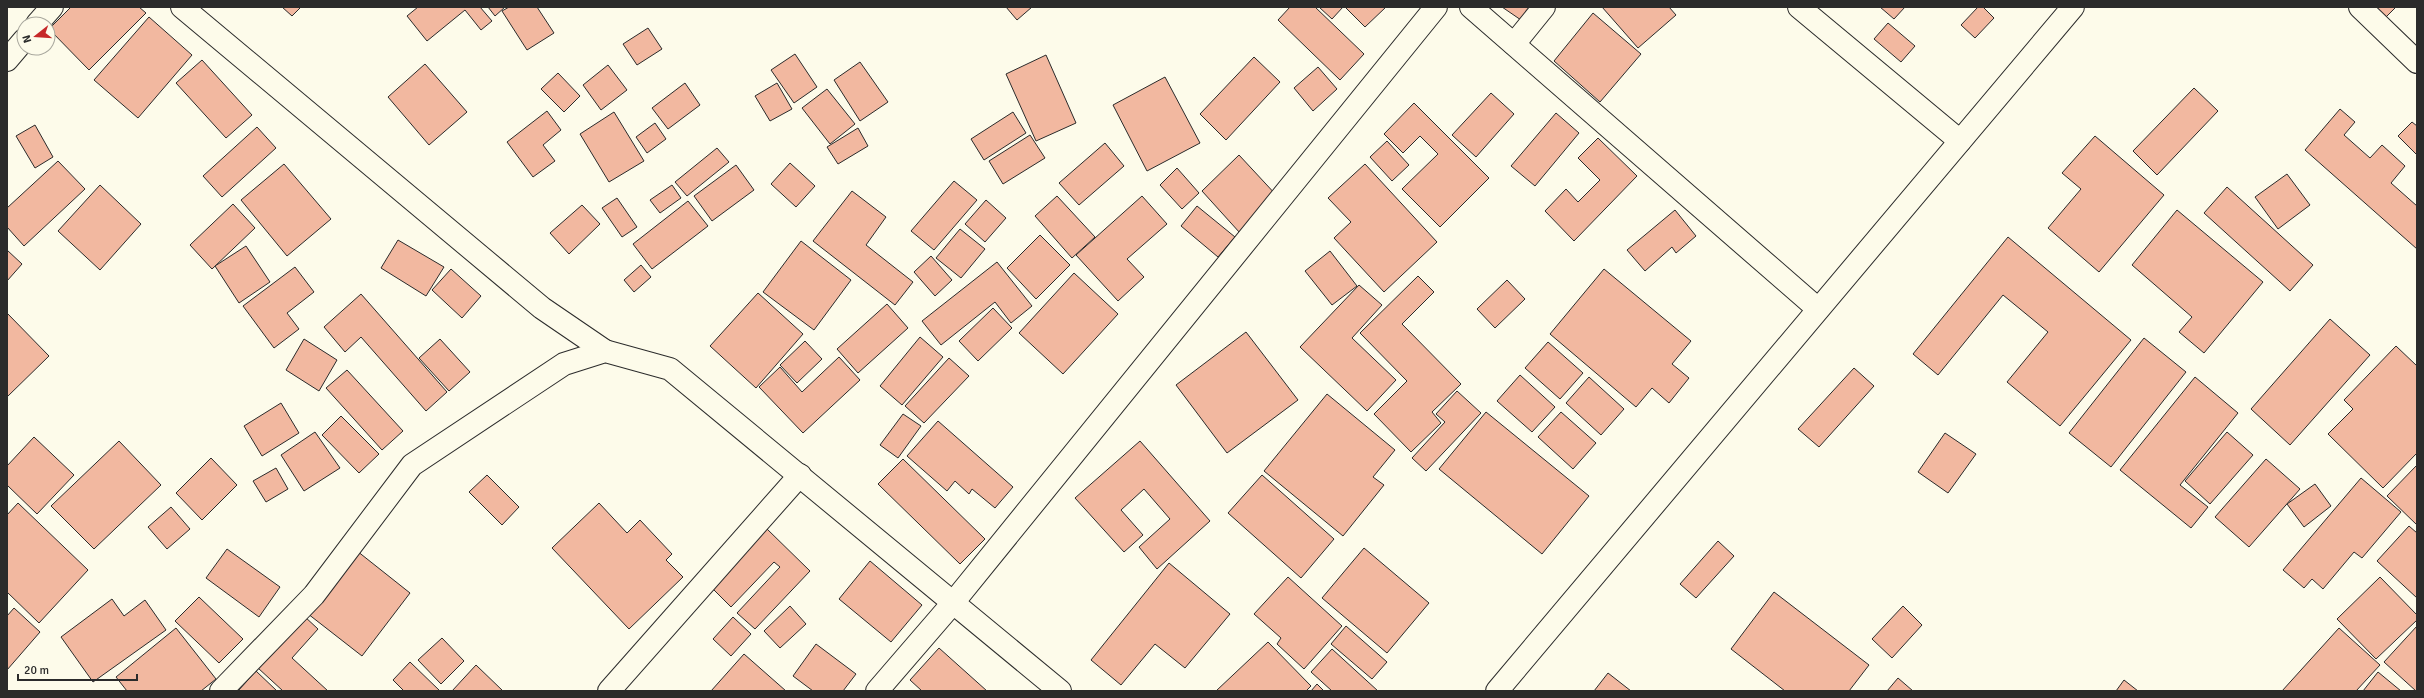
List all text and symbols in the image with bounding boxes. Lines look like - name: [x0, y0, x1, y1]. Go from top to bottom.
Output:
- north arrow: [16, 16, 56, 56]
- text: N: [20, 33, 34, 44]
- scale bar: [18, 656, 137, 682]
- text: 20 m: [24, 663, 49, 678]

